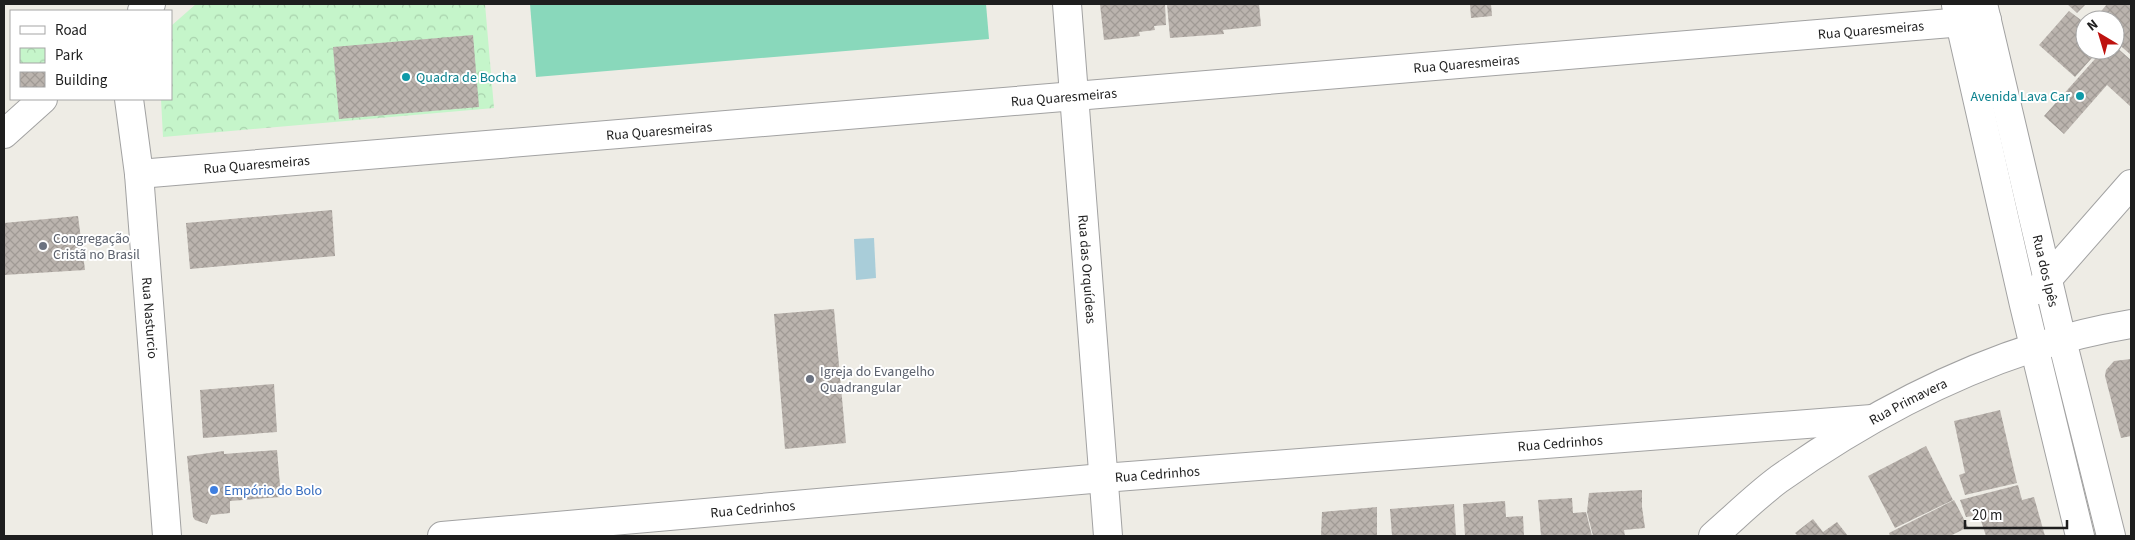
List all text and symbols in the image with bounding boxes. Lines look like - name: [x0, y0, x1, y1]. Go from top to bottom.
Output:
- legend: [10, 10, 172, 100]
- north arrow: [2075, 10, 2125, 60]
- text: N: [2083, 15, 2102, 36]
- street label: Rua Quaresmeiras: [1817, 16, 1925, 45]
- text: Road: [55, 20, 87, 41]
- text: Park: [55, 45, 84, 66]
- street label: Rua Quaresmeiras: [1413, 50, 1520, 79]
- place label: Quadra de Bocha: [416, 68, 517, 88]
- text: Building: [55, 70, 108, 91]
- marker: Quadra de Bocha: [400, 71, 412, 83]
- street label: Rua Quaresmeiras: [1010, 84, 1118, 112]
- place label: Avenida Lava Car: [1970, 87, 2070, 107]
- marker: Avenida Lava Car: [2074, 90, 2086, 102]
- street label: Rua Quaresmeiras: [605, 117, 713, 146]
- street label: Rua Quaresmeiras: [203, 151, 311, 180]
- street label: Rua das Orquídeas: [1072, 214, 1101, 325]
- place label: Congregação Cristã no Brasil: [53, 229, 140, 265]
- street label: Rua dos Ipês: [2027, 233, 2063, 309]
- marker: Congregação Cristã no Brasil: [37, 240, 49, 252]
- street label: Rua Nasturcio: [136, 276, 162, 359]
- place label: Igreja do Evangelho Quadrangular: [820, 362, 935, 398]
- marker: Igreja do Evangelho Quadrangular: [804, 373, 816, 385]
- street label: Rua Primavera: [1866, 374, 1951, 431]
- street label: Rua Cedrinhos: [1517, 431, 1604, 457]
- street label: Rua Cedrinhos: [1114, 462, 1201, 488]
- place label: Empório do Bolo: [224, 481, 322, 501]
- marker: Empório do Bolo: [208, 484, 220, 496]
- street label: Rua Cedrinhos: [710, 496, 796, 523]
- scale bar: [1965, 498, 2068, 530]
- text: 20 m: [1972, 505, 2002, 526]

